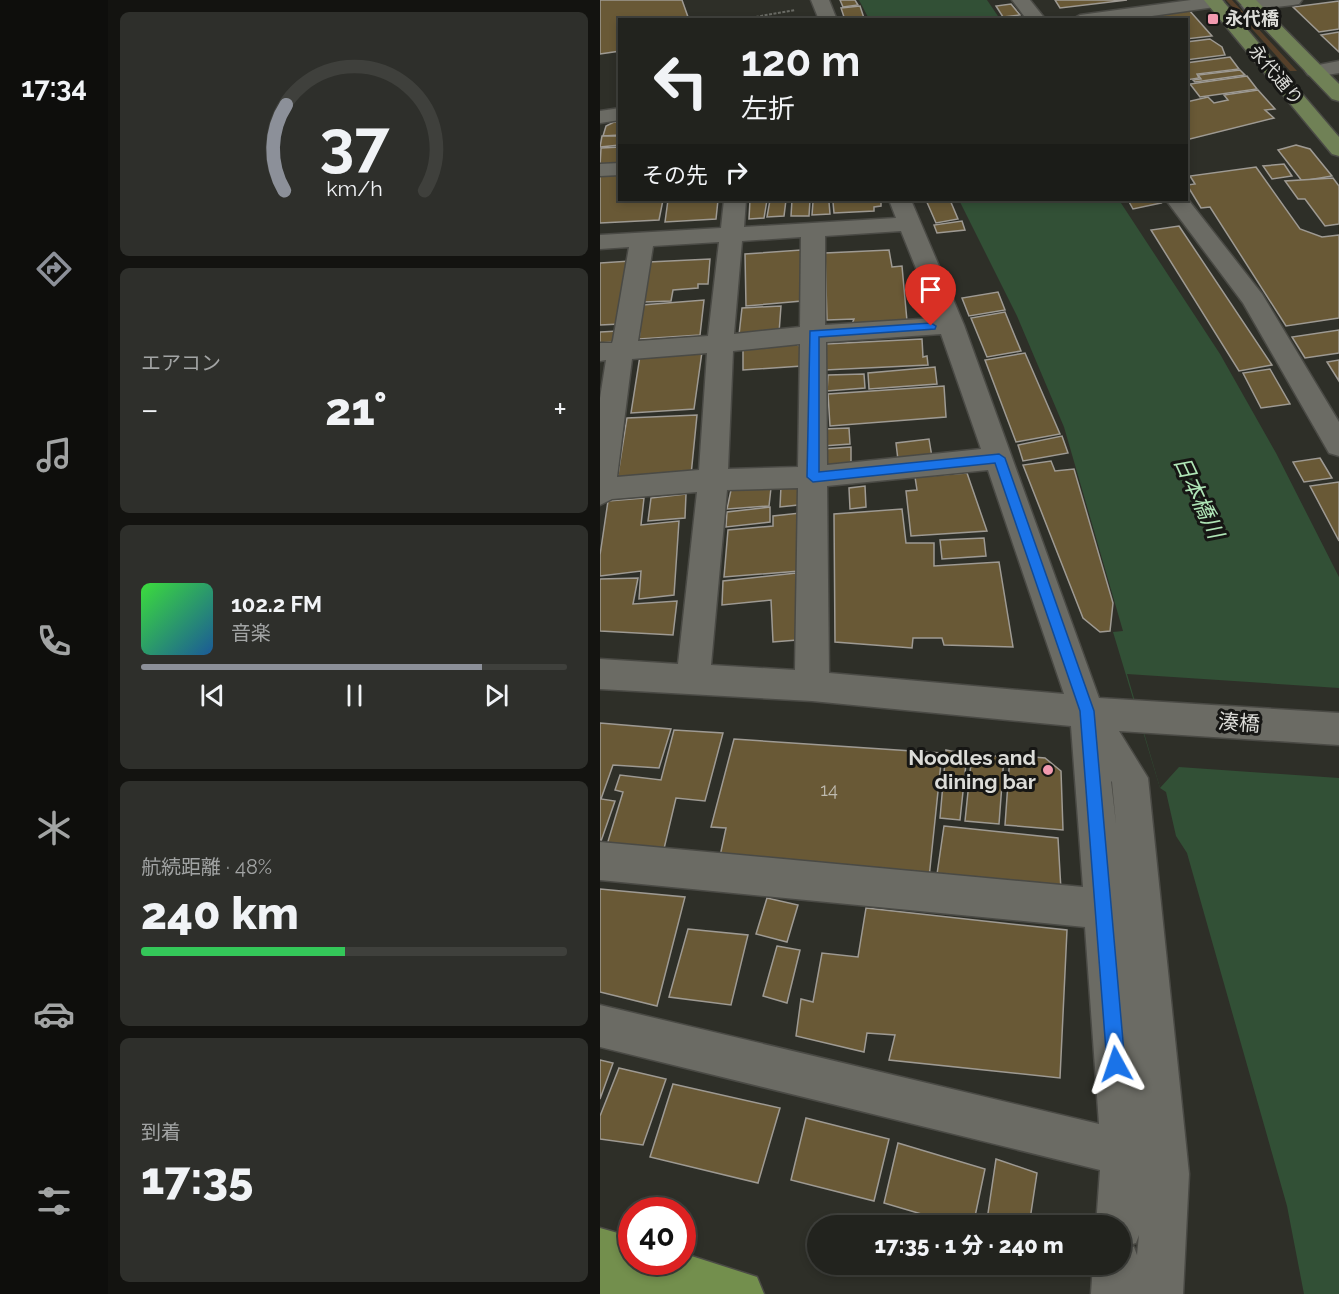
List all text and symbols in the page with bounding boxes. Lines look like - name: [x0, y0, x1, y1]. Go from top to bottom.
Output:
- place label: 永代橋: [1225, 8, 1279, 29]
- marker: 永代橋: [1206, 12, 1220, 26]
- text: 120 m: [741, 37, 860, 86]
- street label: 永代通り: [1245, 40, 1308, 109]
- icon: left: [642, 42, 720, 120]
- text: 17:34: [21, 72, 87, 103]
- text: 左折: [741, 93, 795, 124]
- text: 37: [319, 106, 390, 180]
- icon: right: [720, 156, 753, 189]
- text: その先: [642, 162, 708, 188]
- text: km/h: [326, 177, 382, 202]
- icon: directions: [33, 248, 75, 290]
- pin: [905, 264, 956, 326]
- icon: arrive: [914, 273, 947, 306]
- text: エアコン: [141, 351, 221, 375]
- text: 21°: [325, 383, 387, 436]
- text: −: [141, 390, 159, 429]
- text: +: [553, 390, 567, 429]
- icon: music: [33, 434, 75, 476]
- water label: 日本橋川: [1169, 452, 1230, 544]
- text: 102.2 FM: [231, 591, 322, 617]
- icon: phone: [33, 620, 75, 662]
- text: 音楽: [231, 621, 271, 645]
- icon: previous: [196, 679, 229, 712]
- icon: pause: [338, 679, 371, 712]
- icon: next: [480, 679, 513, 712]
- street label: 湊橋: [1217, 709, 1261, 736]
- place label: Noodles and dining bar: [908, 745, 1036, 794]
- marker: Noodles and dining bar: [1041, 763, 1055, 777]
- house number: 14: [820, 779, 838, 800]
- icon: climate: [33, 807, 75, 849]
- text: 航続距離 · 48%: [141, 855, 272, 879]
- text: 240 km: [141, 887, 299, 940]
- icon: car: [33, 993, 75, 1035]
- position arrow: [1084, 1032, 1148, 1096]
- text: 到着: [141, 1120, 181, 1144]
- text: 17:35: [141, 1152, 253, 1205]
- icon: filters: [33, 1180, 75, 1222]
- speed limit sign: 40: [618, 1197, 696, 1275]
- text: 17:35 · 1 分 · 240 m: [874, 1232, 1064, 1258]

